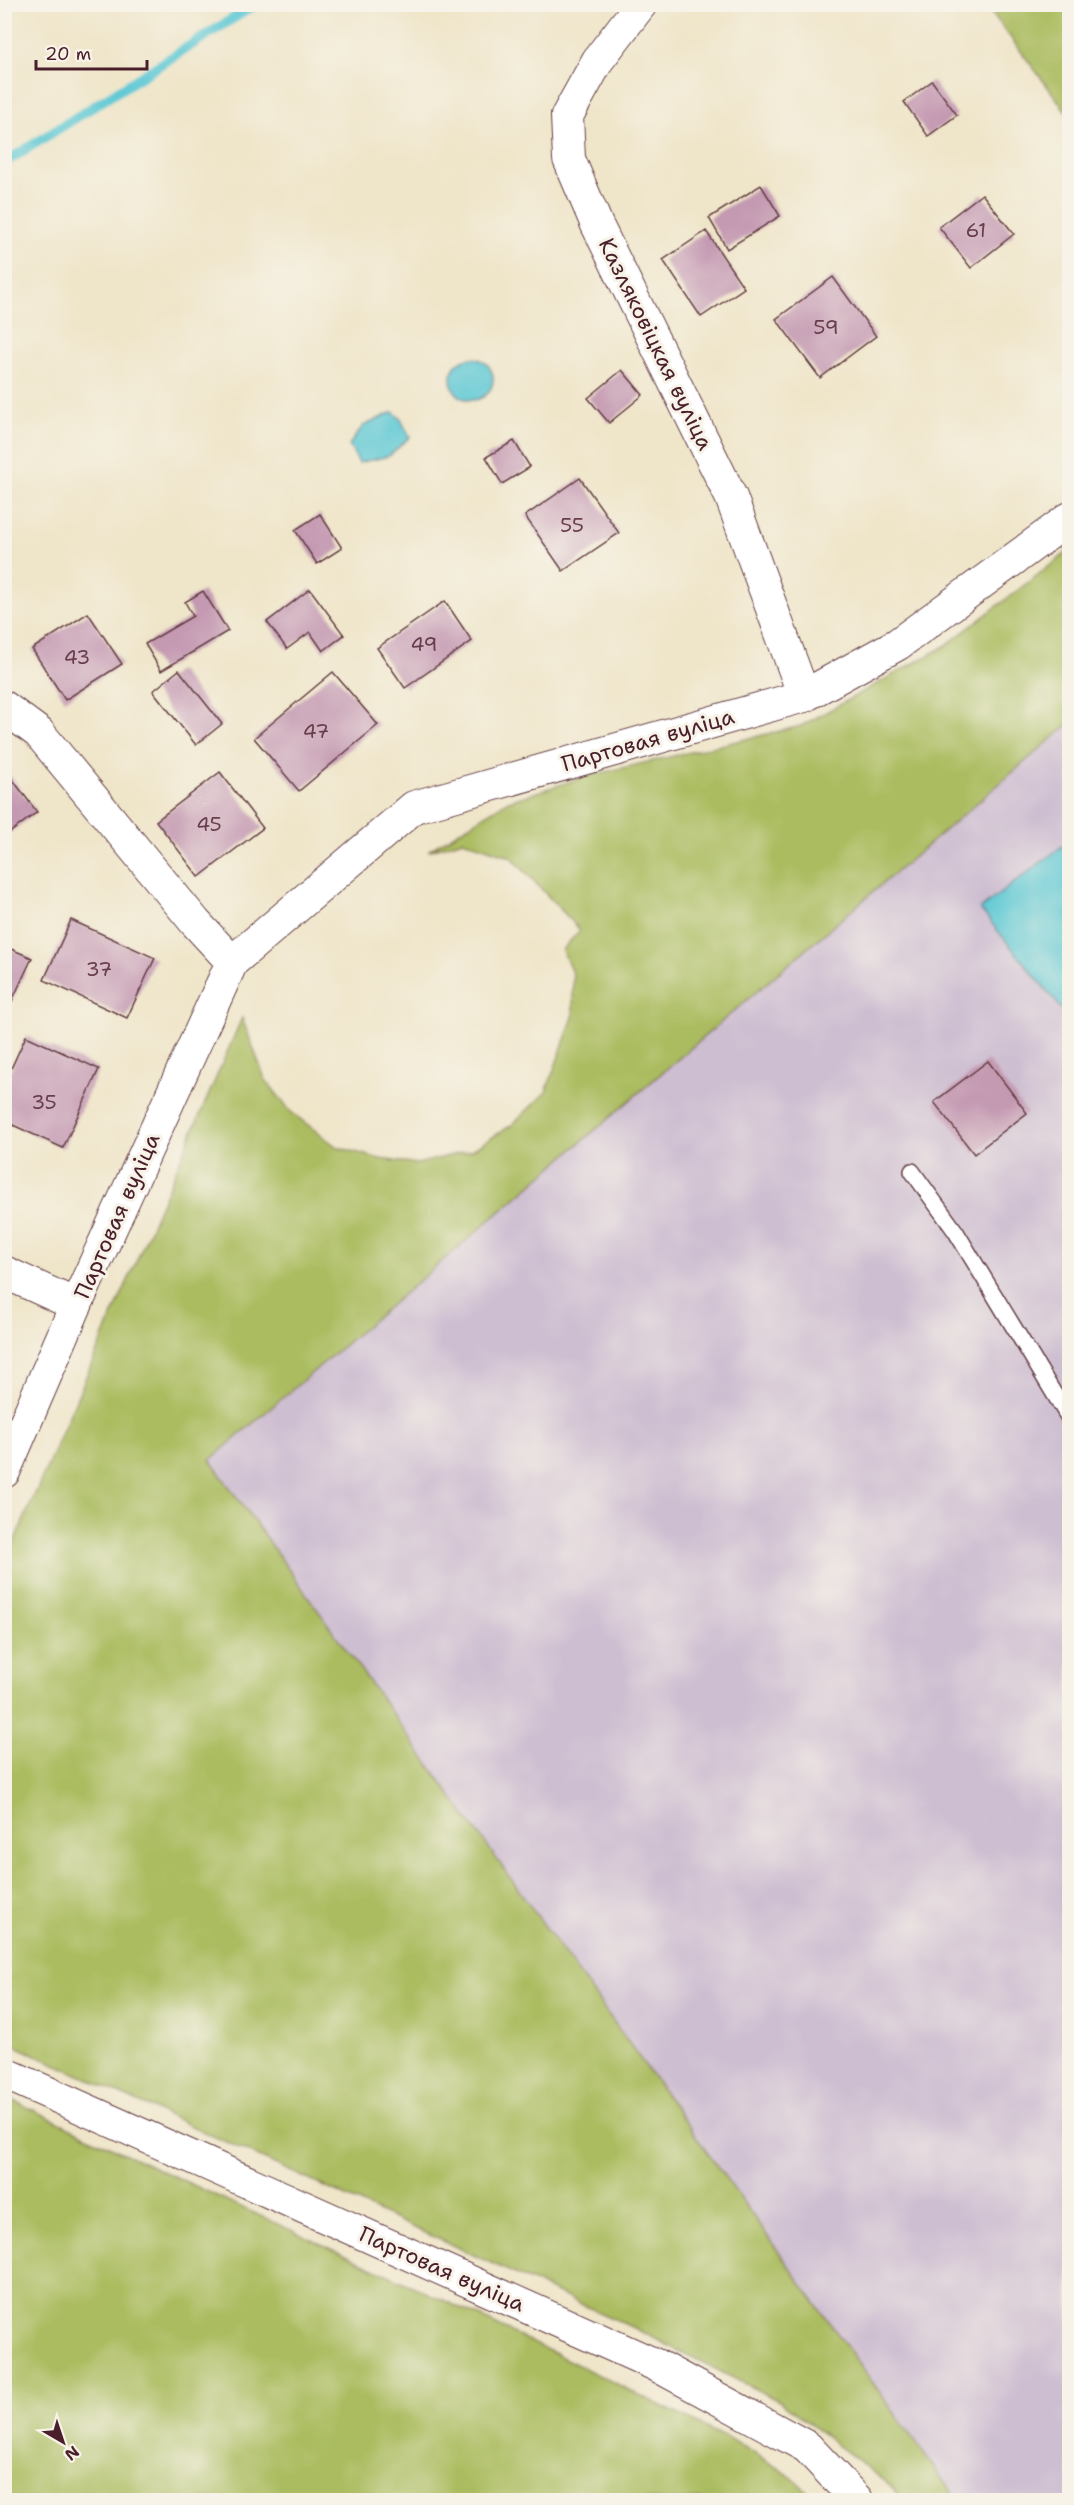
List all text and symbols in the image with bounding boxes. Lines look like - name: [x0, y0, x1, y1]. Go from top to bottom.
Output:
- scale bar: [36, 33, 147, 71]
- text: 20 m: [45, 42, 91, 66]
- house number: 61: [966, 217, 986, 243]
- street label: Казляковіцкая вуліца: [592, 233, 720, 455]
- house number: 59: [813, 314, 839, 340]
- house number: 55: [560, 512, 584, 538]
- house number: 49: [410, 631, 438, 657]
- house number: 43: [64, 644, 90, 670]
- street label: Партовая вуліца: [558, 701, 738, 779]
- house number: 47: [303, 718, 329, 744]
- house number: 45: [196, 811, 222, 837]
- house number: 37: [86, 956, 112, 982]
- house number: 35: [31, 1089, 57, 1115]
- street label: Партовая вуліца: [67, 1128, 167, 1303]
- street label: Партовая вуліца: [355, 2219, 530, 2319]
- north arrow: [33, 2412, 93, 2472]
- text: N: [61, 2441, 84, 2465]

